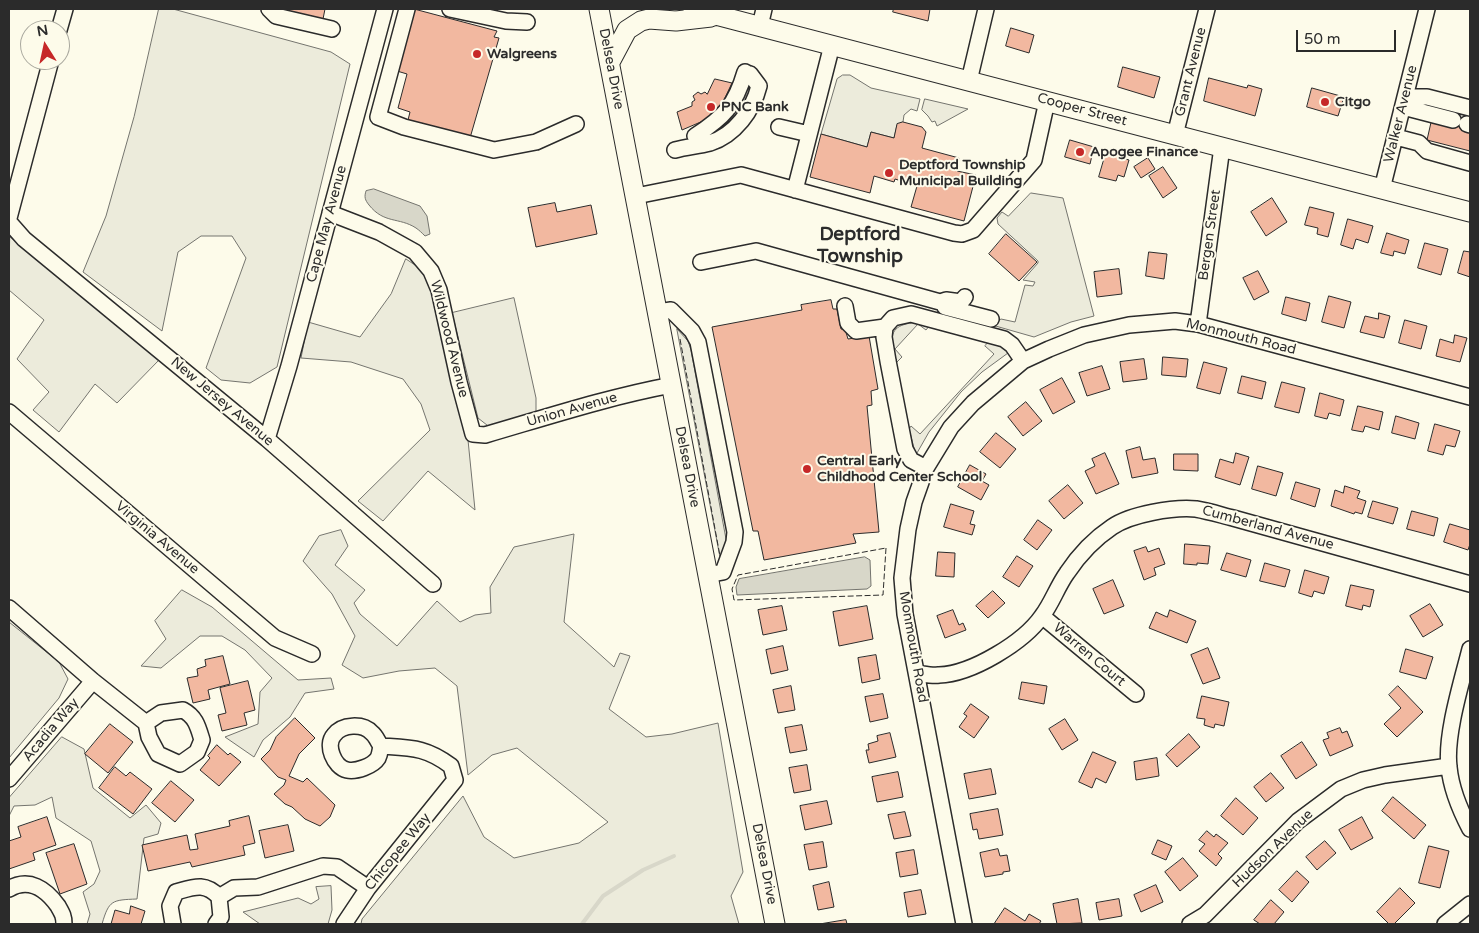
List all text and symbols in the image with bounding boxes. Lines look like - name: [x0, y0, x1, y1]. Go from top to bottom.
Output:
- north arrow: [20, 20, 70, 70]
- scale bar: [1299, 20, 1399, 52]
- text: N: [35, 21, 49, 40]
- street label: Grant Avenue: [1172, 26, 1210, 118]
- street label: Delsea Drive: [595, 27, 627, 111]
- text: 50 m: [1304, 30, 1341, 48]
- place label: Walgreens: [487, 46, 557, 62]
- marker: Walgreens: [471, 48, 483, 60]
- street label: Walker Avenue: [1381, 64, 1421, 164]
- street label: Cooper Street: [1035, 90, 1129, 130]
- place label: Citgo: [1335, 94, 1371, 110]
- marker: Citgo: [1319, 96, 1331, 108]
- place label: PNC Bank: [721, 99, 789, 115]
- marker: PNC Bank: [705, 101, 717, 113]
- place label: Apogee Finance: [1090, 144, 1198, 160]
- marker: Apogee Finance: [1074, 146, 1086, 158]
- place label: Deptford Township Municipal Building: [899, 157, 1026, 190]
- street label: Cape May Avenue: [303, 164, 351, 284]
- marker: Deptford Township Municipal Building: [883, 167, 895, 179]
- street label: Bergen Street: [1195, 188, 1225, 282]
- district label: Deptford Township: [817, 224, 903, 268]
- street label: Wildwood Avenue: [426, 279, 472, 399]
- street label: Monmouth Road: [1184, 315, 1298, 359]
- street label: New Jersey Avenue: [167, 354, 277, 450]
- street label: Union Avenue: [525, 389, 619, 431]
- street label: Delsea Drive: [671, 425, 703, 509]
- place label: Central Early Childhood Center School: [817, 453, 982, 486]
- marker: Central Early Childhood Center School: [801, 463, 813, 475]
- street label: Virginia Avenue: [112, 498, 202, 578]
- street label: Cumberland Avenue: [1200, 502, 1336, 554]
- street label: Monmouth Road: [895, 590, 931, 704]
- street label: Warren Court: [1049, 620, 1129, 690]
- street label: Acadia Way: [19, 695, 83, 765]
- street label: Hudson Avenue: [1229, 806, 1317, 892]
- street label: Chicopee Way: [362, 810, 434, 894]
- street label: Delsea Drive: [748, 822, 780, 906]

